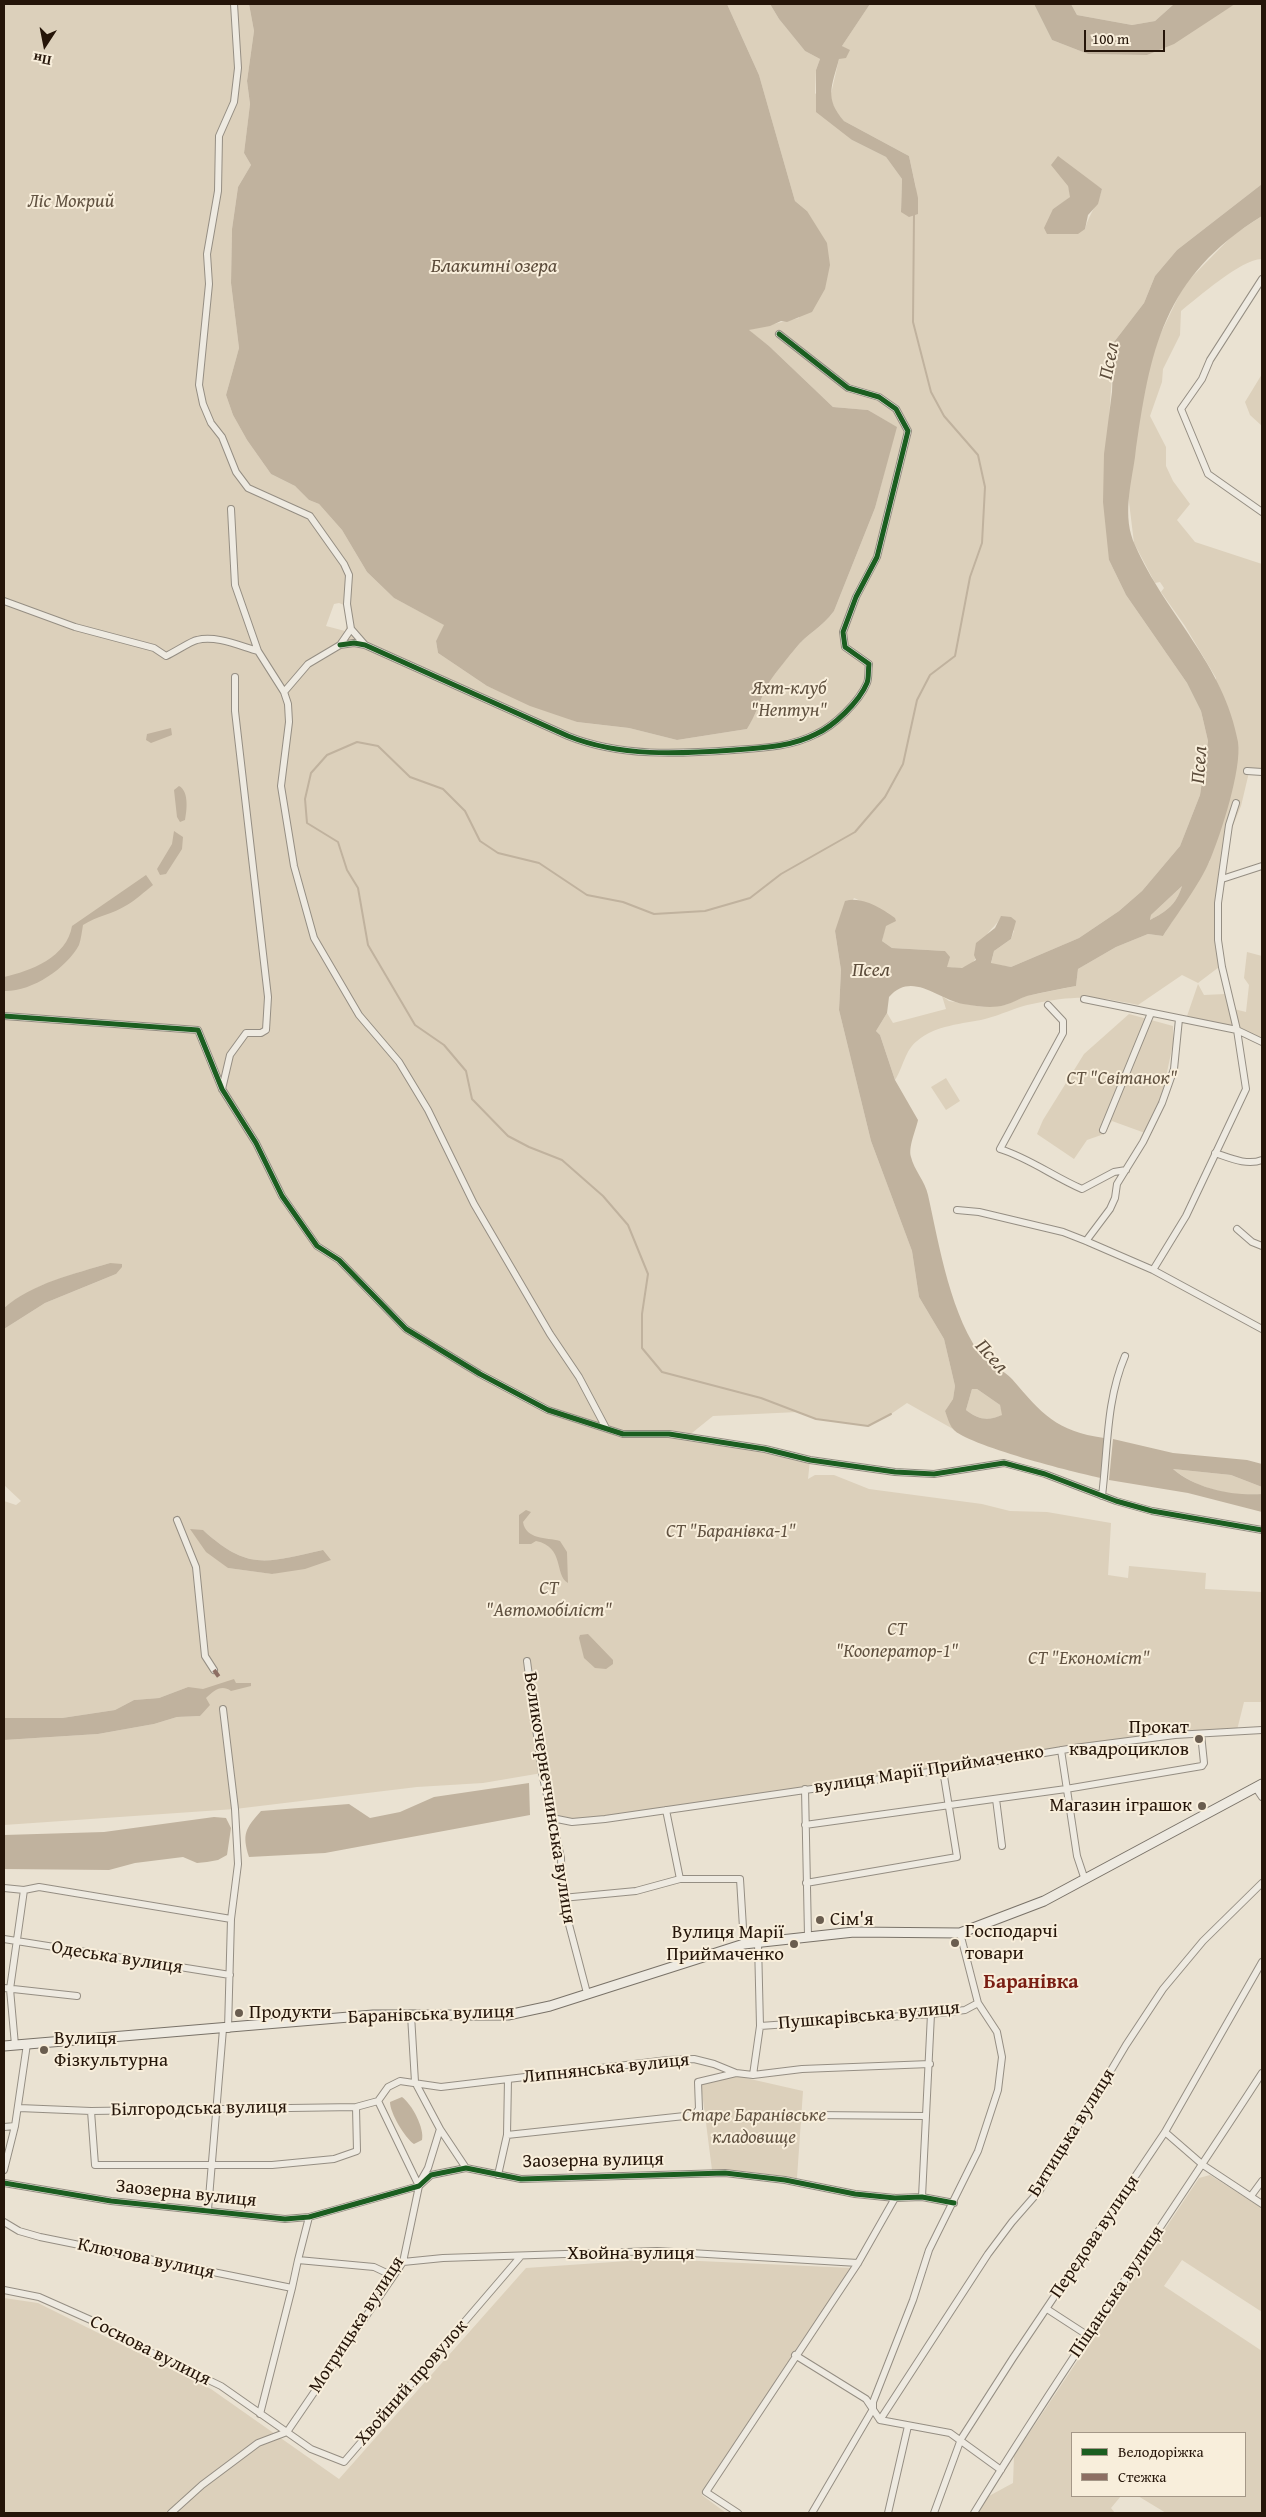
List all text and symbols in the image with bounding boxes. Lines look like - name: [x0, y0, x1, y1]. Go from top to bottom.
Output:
- north arrow: [20, 20, 70, 70]
- scale bar: [1086, 20, 1167, 52]
- text: 100 m: [1092, 28, 1129, 49]
- text: Пн: [31, 48, 53, 71]
- park label: Ліс Мокрий: [28, 191, 114, 213]
- water label: Блакитні озера: [431, 255, 557, 279]
- water label: Псел: [1095, 340, 1125, 382]
- park label: Яхт-клуб "Нептун": [751, 678, 827, 722]
- water label: Псел: [1187, 745, 1213, 785]
- water label: Псел: [852, 959, 890, 983]
- park label: СТ "Світанок": [1067, 1068, 1177, 1090]
- water label: Псел: [969, 1335, 1013, 1379]
- park label: СТ "Баранівка-1": [666, 1521, 796, 1543]
- park label: СТ "Автомобіліст": [486, 1578, 612, 1622]
- park label: СТ "Кооператор-1": [836, 1619, 958, 1663]
- park label: СТ "Економіст": [1028, 1648, 1150, 1670]
- street label: Великочернеччинська вулиця: [518, 1670, 580, 1926]
- place label: Прокат квадроциклов: [1069, 1717, 1189, 1761]
- marker: Прокат квадроциклов: [1193, 1733, 1205, 1745]
- street label: вулиця Марії Приймаченко: [813, 1741, 1045, 1799]
- place label: Магазин іграшок: [1050, 1795, 1192, 1817]
- marker: Магазин іграшок: [1196, 1800, 1208, 1812]
- place label: Сім'я: [830, 1909, 874, 1931]
- marker: Сім'я: [814, 1914, 826, 1926]
- place label: Господарчі товари: [965, 1921, 1058, 1965]
- place label: Вулиця Марії Приймаченко: [667, 1922, 784, 1966]
- street label: Одеська вулиця: [50, 1936, 184, 1980]
- marker: Господарчі товари: [949, 1937, 961, 1949]
- marker: Вулиця Марії Приймаченко: [788, 1938, 800, 1950]
- district label: Баранівка: [984, 1971, 1078, 1995]
- street label: Пушкарівська вулиця: [777, 1997, 961, 2035]
- street label: Баранівська вулиця: [347, 2001, 515, 2029]
- place label: Продукти: [249, 2002, 332, 2024]
- marker: Продукти: [233, 2007, 245, 2019]
- place label: Вулиця Фізкультурна: [54, 2028, 168, 2072]
- marker: Вулиця Фізкультурна: [38, 2044, 50, 2056]
- street label: Липнянська вулиця: [522, 2049, 690, 2089]
- street label: Битицька вулиця: [1023, 2065, 1121, 2201]
- street label: Білгородська вулиця: [111, 2096, 287, 2122]
- park label: Старе Баранівське кладовище: [682, 2105, 826, 2149]
- street label: Заозерна вулиця: [522, 2148, 664, 2174]
- street label: Передова вулиця: [1045, 2171, 1145, 2303]
- street label: Заозерна вулиця: [115, 2175, 257, 2213]
- street label: Піщанська вулиця: [1064, 2222, 1170, 2362]
- street label: Ключова вулиця: [75, 2233, 217, 2285]
- street label: Хвойна вулиця: [567, 2243, 695, 2265]
- street label: Могрицька вулиця: [304, 2252, 410, 2398]
- street label: Соснова вулиця: [86, 2311, 214, 2391]
- street label: Хвойний провулок: [351, 2315, 473, 2451]
- legend: [1071, 2432, 1246, 2497]
- text: Велодоріжка: [1118, 2441, 1204, 2462]
- text: Стежка: [1118, 2466, 1166, 2487]

